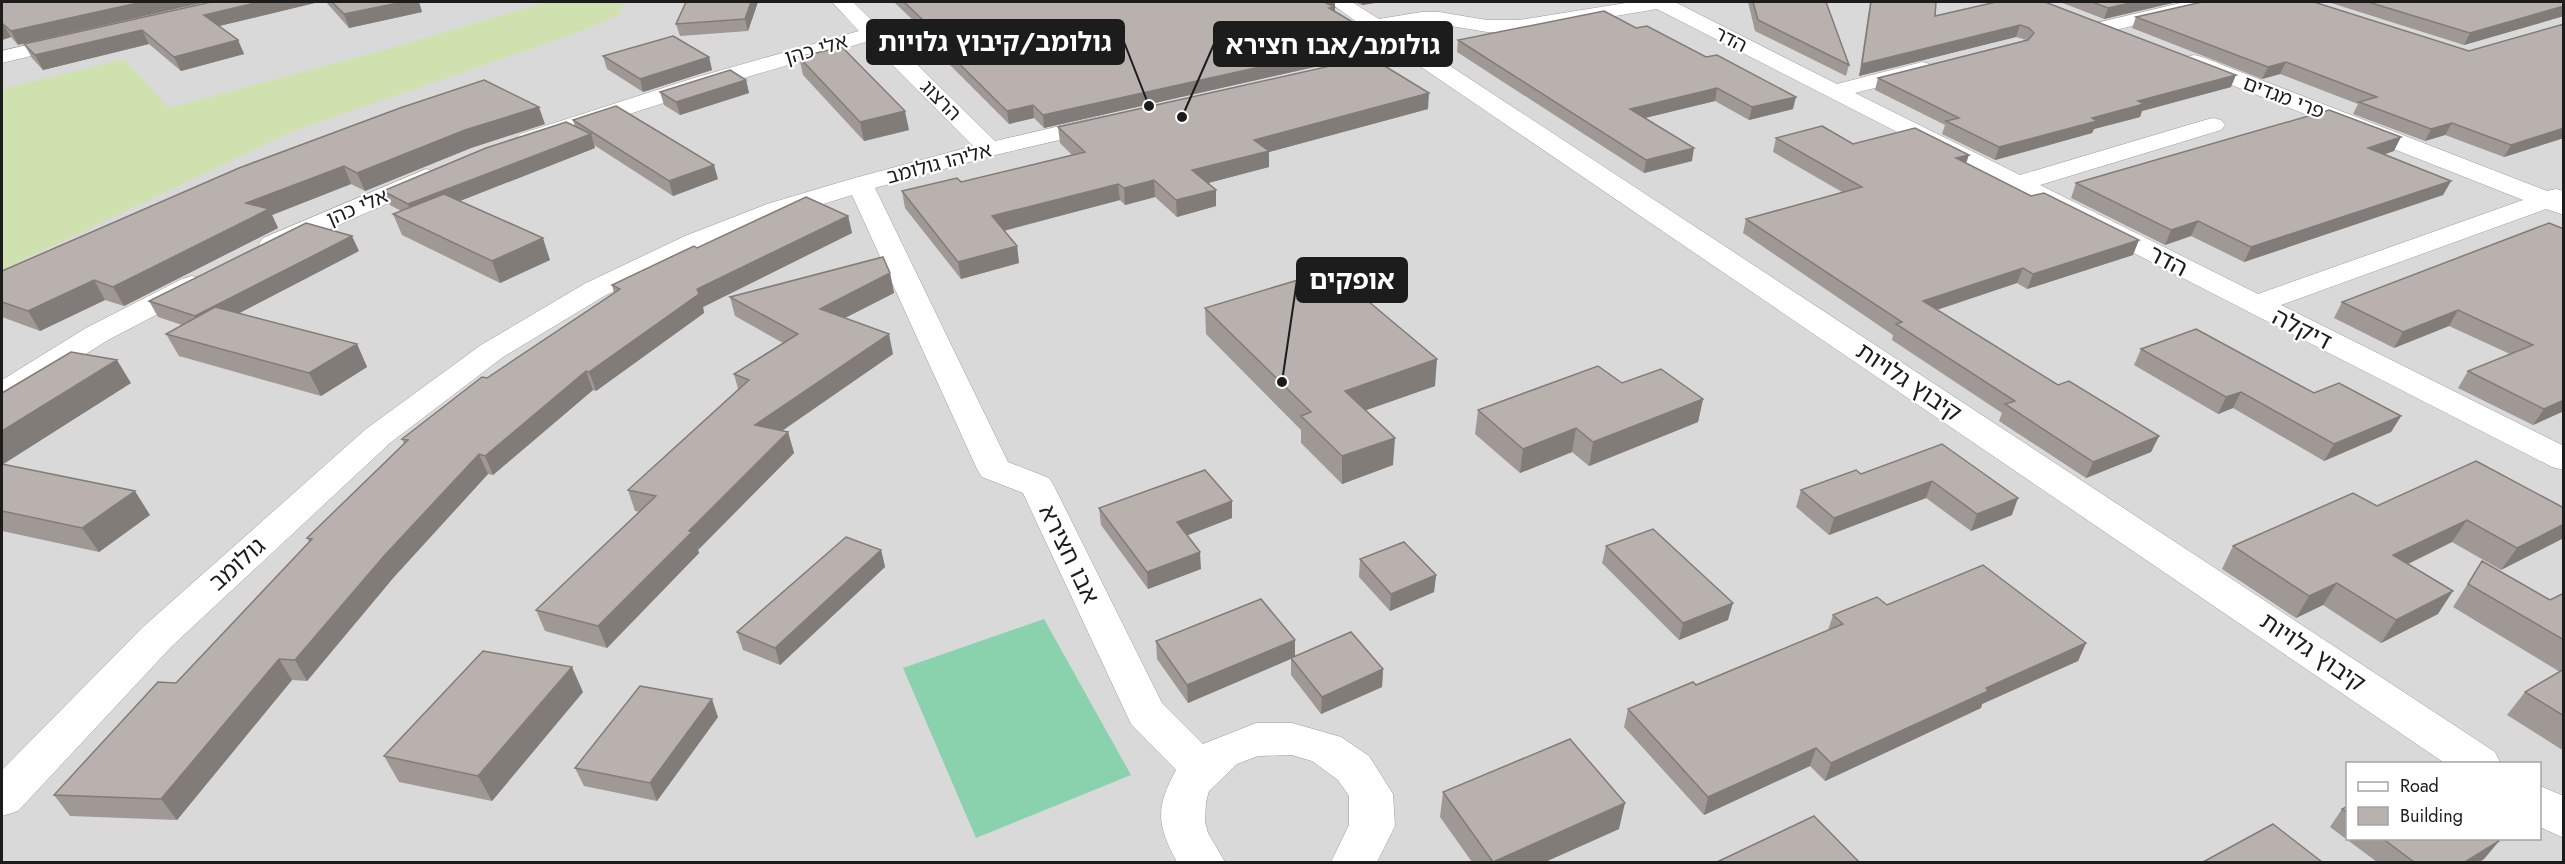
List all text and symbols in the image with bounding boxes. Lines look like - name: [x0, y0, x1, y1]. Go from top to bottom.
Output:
- street label: הדר: [1709, 19, 1752, 60]
- callout: גולומב/קיבוץ גלויות: [867, 20, 1124, 64]
- callout: גולומב/אבו חצירא: [1214, 22, 1452, 66]
- text: גולומב/קיבוץ גלויות: [878, 23, 1112, 61]
- text: גולומב/אבו חצירא: [1226, 26, 1440, 64]
- street label: אלי כהן: [781, 27, 851, 72]
- street label: פרי מגדים: [2239, 69, 2329, 126]
- street label: הרצוג: [914, 73, 968, 127]
- street label: אליהו גולומב: [883, 136, 995, 191]
- street label: אלי כהן: [322, 182, 392, 233]
- street label: הדר: [2143, 236, 2194, 285]
- callout: אופקים: [1297, 258, 1407, 302]
- text: אופקים: [1309, 261, 1395, 299]
- street label: דיקלה: [2266, 299, 2338, 358]
- street label: קיבוץ גלויות: [1850, 333, 1969, 430]
- street label: אבו חצירא: [1030, 498, 1109, 609]
- street label: גולומב: [201, 529, 273, 599]
- street label: קיבוץ גלויות: [2254, 603, 2373, 700]
- legend: [2346, 762, 2541, 840]
- text: Road: [2400, 773, 2439, 799]
- text: Building: [2400, 803, 2463, 829]

